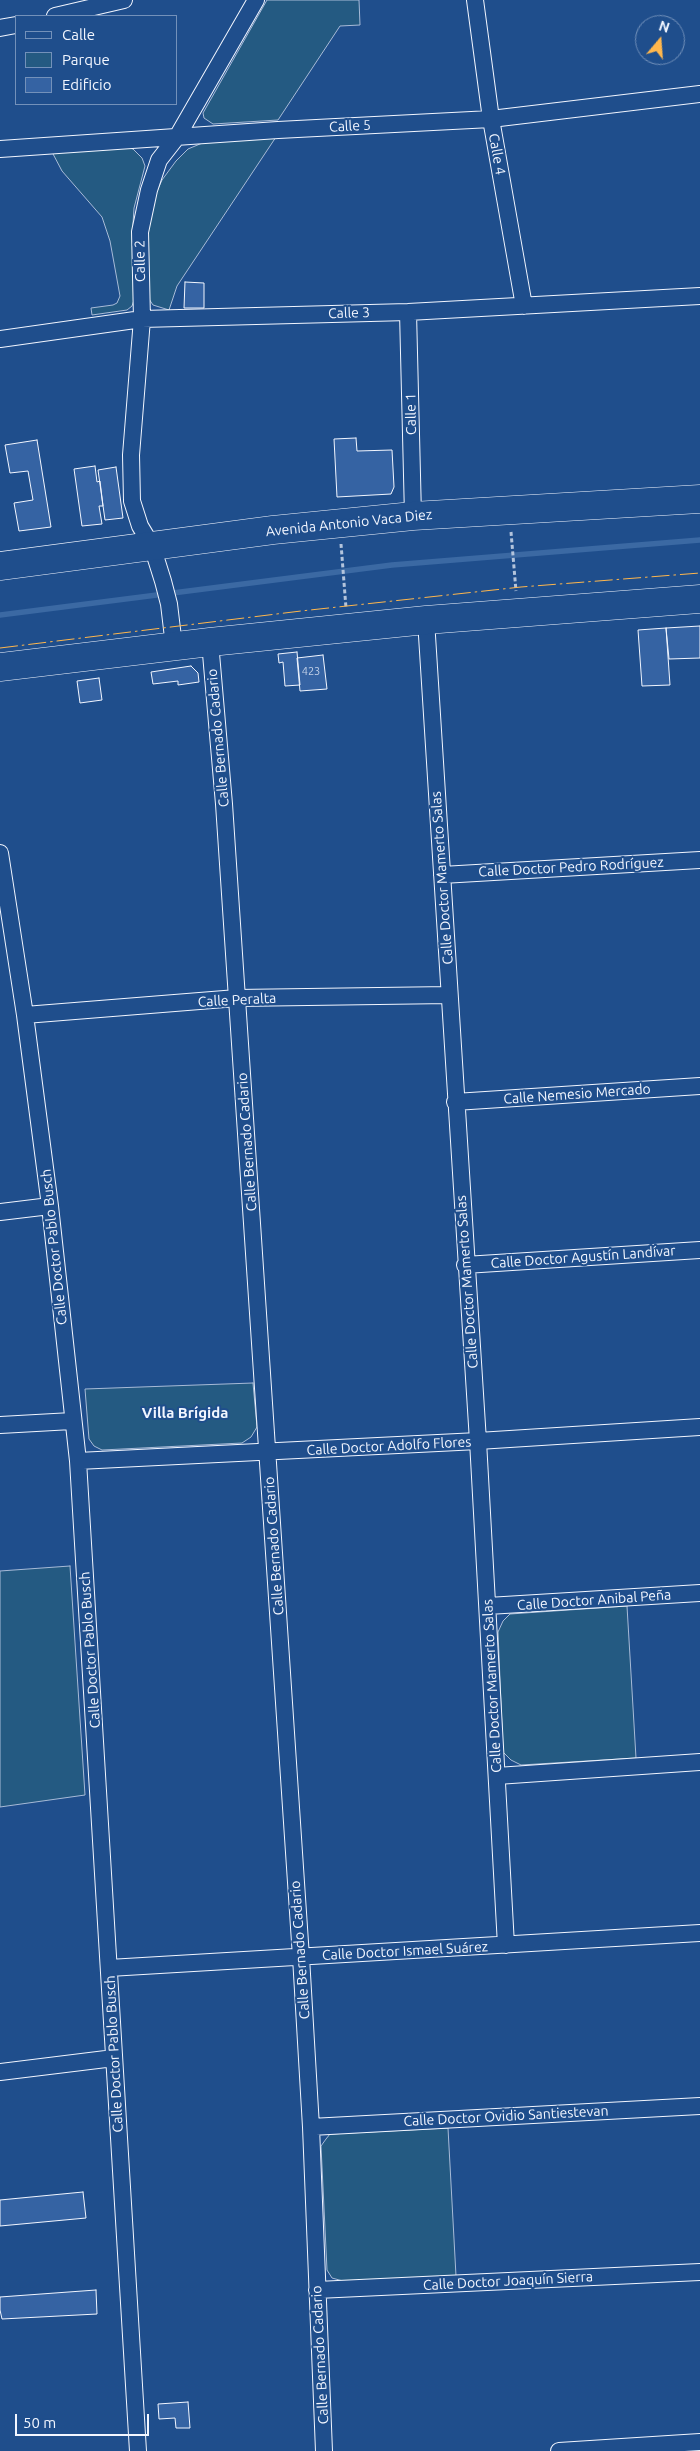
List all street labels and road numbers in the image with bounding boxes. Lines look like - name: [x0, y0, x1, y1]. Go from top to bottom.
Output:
- street label: Calle 5: [329, 117, 371, 135]
- street label: Calle 4: [485, 132, 509, 176]
- street label: Calle 2: [131, 240, 149, 282]
- street label: Calle 3: [328, 304, 370, 322]
- street label: Calle 1: [402, 393, 420, 435]
- street label: Avenida Antonio Vaca Diez: [265, 506, 433, 540]
- street label: Calle Bernado Cadario: [204, 668, 232, 808]
- street label: Calle Doctor Mamerto Salas: [428, 791, 456, 965]
- street label: Calle Doctor Pedro Rodríguez: [478, 854, 664, 880]
- street label: Calle Peralta: [197, 990, 277, 1010]
- street label: Calle Bernado Cadario: [234, 1072, 260, 1212]
- street label: Calle Nemesio Mercado: [503, 1080, 651, 1108]
- street label: Calle Doctor Pablo Busch: [37, 1168, 71, 1326]
- street label: Calle Doctor Mamerto Salas: [453, 1195, 481, 1369]
- street label: Calle Doctor Agustín Landívar: [490, 1242, 676, 1272]
- street label: Calle Doctor Adolfo Flores: [306, 1433, 472, 1459]
- street label: Calle Bernado Cadario: [261, 1476, 287, 1616]
- street label: Calle Doctor Pablo Busch: [76, 1571, 104, 1729]
- street label: Calle Doctor Anibal Peña: [516, 1586, 672, 1614]
- street label: Calle Doctor Mamerto Salas: [479, 1599, 505, 1773]
- street label: Calle Bernado Cadario: [287, 1880, 313, 2020]
- street label: Calle Doctor Ismael Suárez: [322, 1938, 488, 1964]
- street label: Calle Doctor Pablo Busch: [102, 1975, 126, 2133]
- street label: Calle Doctor Ovidio Santiestevan: [403, 2102, 609, 2130]
- street label: Calle Doctor Joaquín Sierra: [423, 2268, 593, 2294]
- street label: Calle Bernado Cadario: [308, 2285, 332, 2425]

